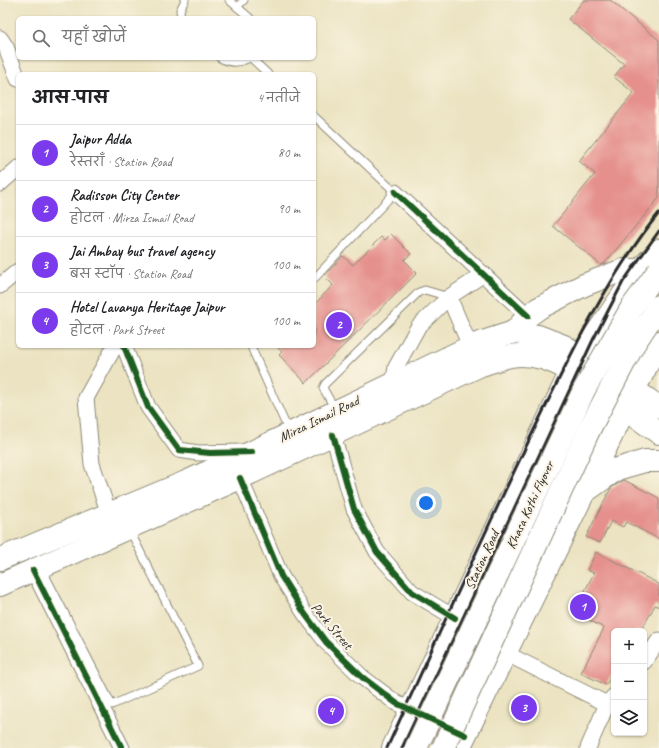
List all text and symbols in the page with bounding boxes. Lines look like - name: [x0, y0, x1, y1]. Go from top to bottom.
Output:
- search box: [16, 16, 316, 60]
- icon: search: [30, 27, 52, 49]
- text: यहाँ खोजें: [62, 28, 126, 47]
- text: आस-पास: [32, 87, 108, 108]
- text: 4 नतीजे: [257, 90, 300, 106]
- text: Jaipur Adda: [70, 130, 131, 149]
- text: 1: [42, 145, 48, 161]
- text: 80 m: [278, 145, 300, 161]
- text: रेस्तराँ · Station Road: [70, 154, 172, 170]
- text: Radisson City Center: [70, 186, 179, 205]
- text: 2: [42, 201, 48, 217]
- text: 90 m: [278, 201, 300, 217]
- text: होटल · Mirza Ismail Road: [70, 210, 194, 226]
- text: Jai Ambay bus travel agency: [70, 242, 214, 261]
- text: 3: [42, 257, 48, 273]
- text: 100 m: [272, 257, 300, 273]
- text: बस स्टॉप · Station Road: [70, 266, 191, 282]
- text: Hotel Lavanya Heritage Jaipur: [70, 298, 224, 317]
- pin: 2: [326, 310, 352, 340]
- text: 4: [42, 313, 48, 329]
- text: 100 m: [272, 313, 300, 329]
- text: होटल · Park Street: [70, 322, 164, 338]
- street label: Mirza Ismail Road: [276, 391, 364, 446]
- street label: Khasa Kothi Flyover: [502, 458, 558, 552]
- your location: [416, 493, 436, 513]
- street label: Station Road: [461, 526, 504, 592]
- pin: 1: [570, 592, 596, 622]
- street label: Park Street: [308, 599, 357, 654]
- map controls: [611, 628, 647, 736]
- button: +: [611, 628, 647, 664]
- button: −: [611, 664, 647, 700]
- pin: 3: [511, 693, 537, 723]
- pin: 4: [318, 696, 344, 726]
- button: layers: [611, 700, 647, 736]

